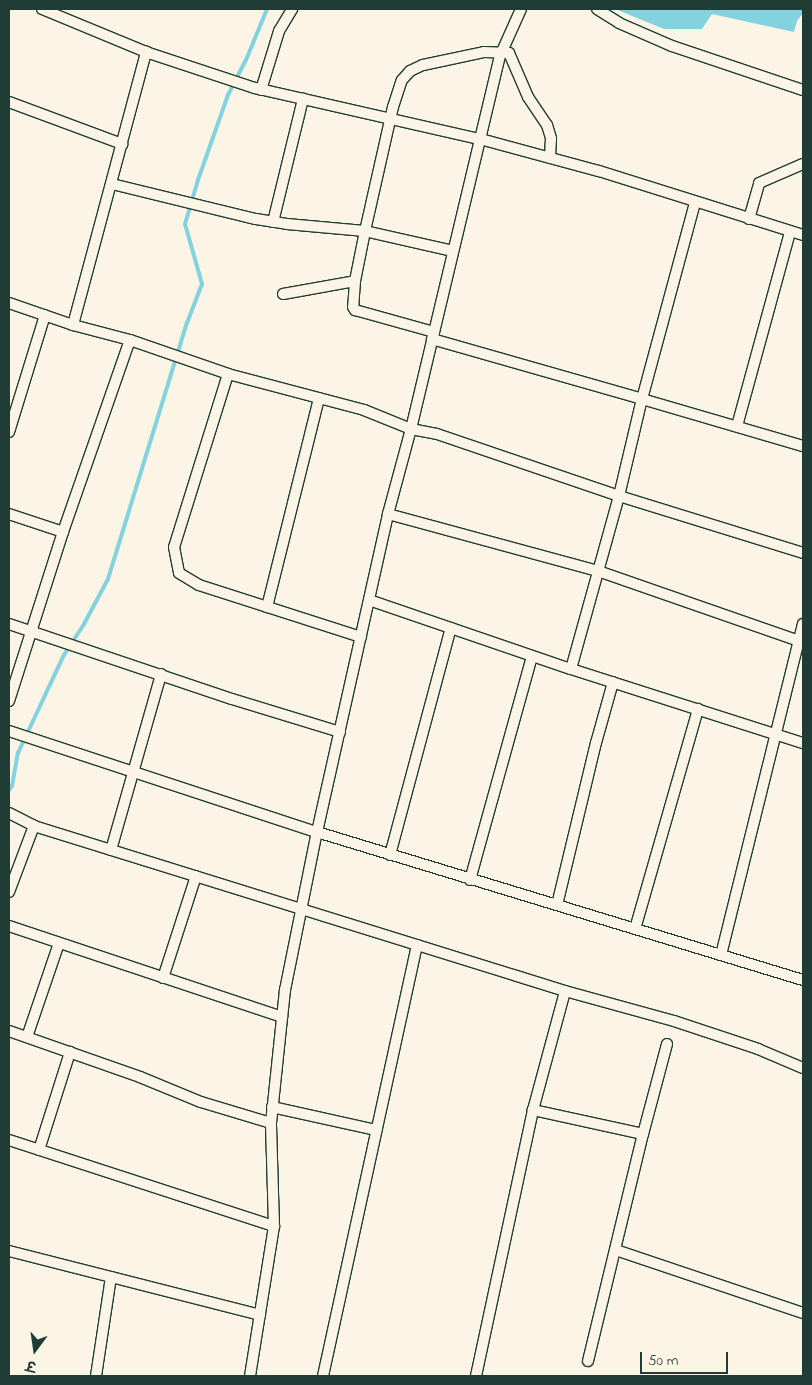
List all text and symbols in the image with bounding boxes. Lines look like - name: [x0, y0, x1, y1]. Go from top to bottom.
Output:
- north arrow: [10, 1325, 60, 1375]
- scale bar: [642, 1342, 730, 1374]
- text: 50 m: [648, 1350, 678, 1372]
- text: उ: [24, 1354, 38, 1376]

